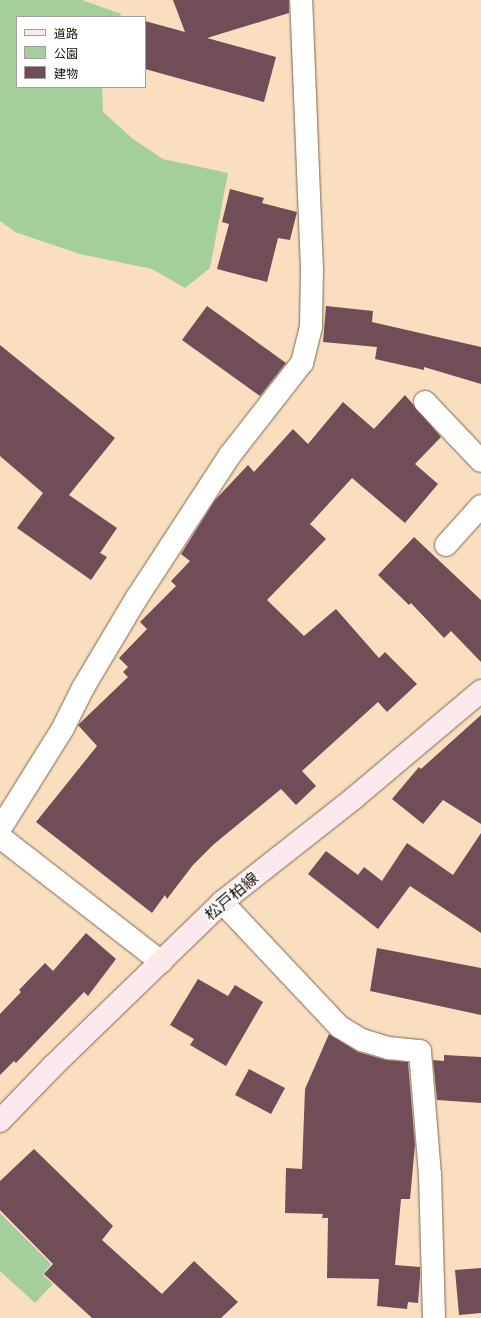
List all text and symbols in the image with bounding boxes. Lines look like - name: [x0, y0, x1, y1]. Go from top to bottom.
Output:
- legend: [16, 16, 146, 88]
- text: 道路: [54, 28, 78, 40]
- text: 公園: [54, 48, 78, 60]
- text: 建物: [54, 68, 78, 80]
- street label: 松戸柏線: [201, 869, 263, 925]

